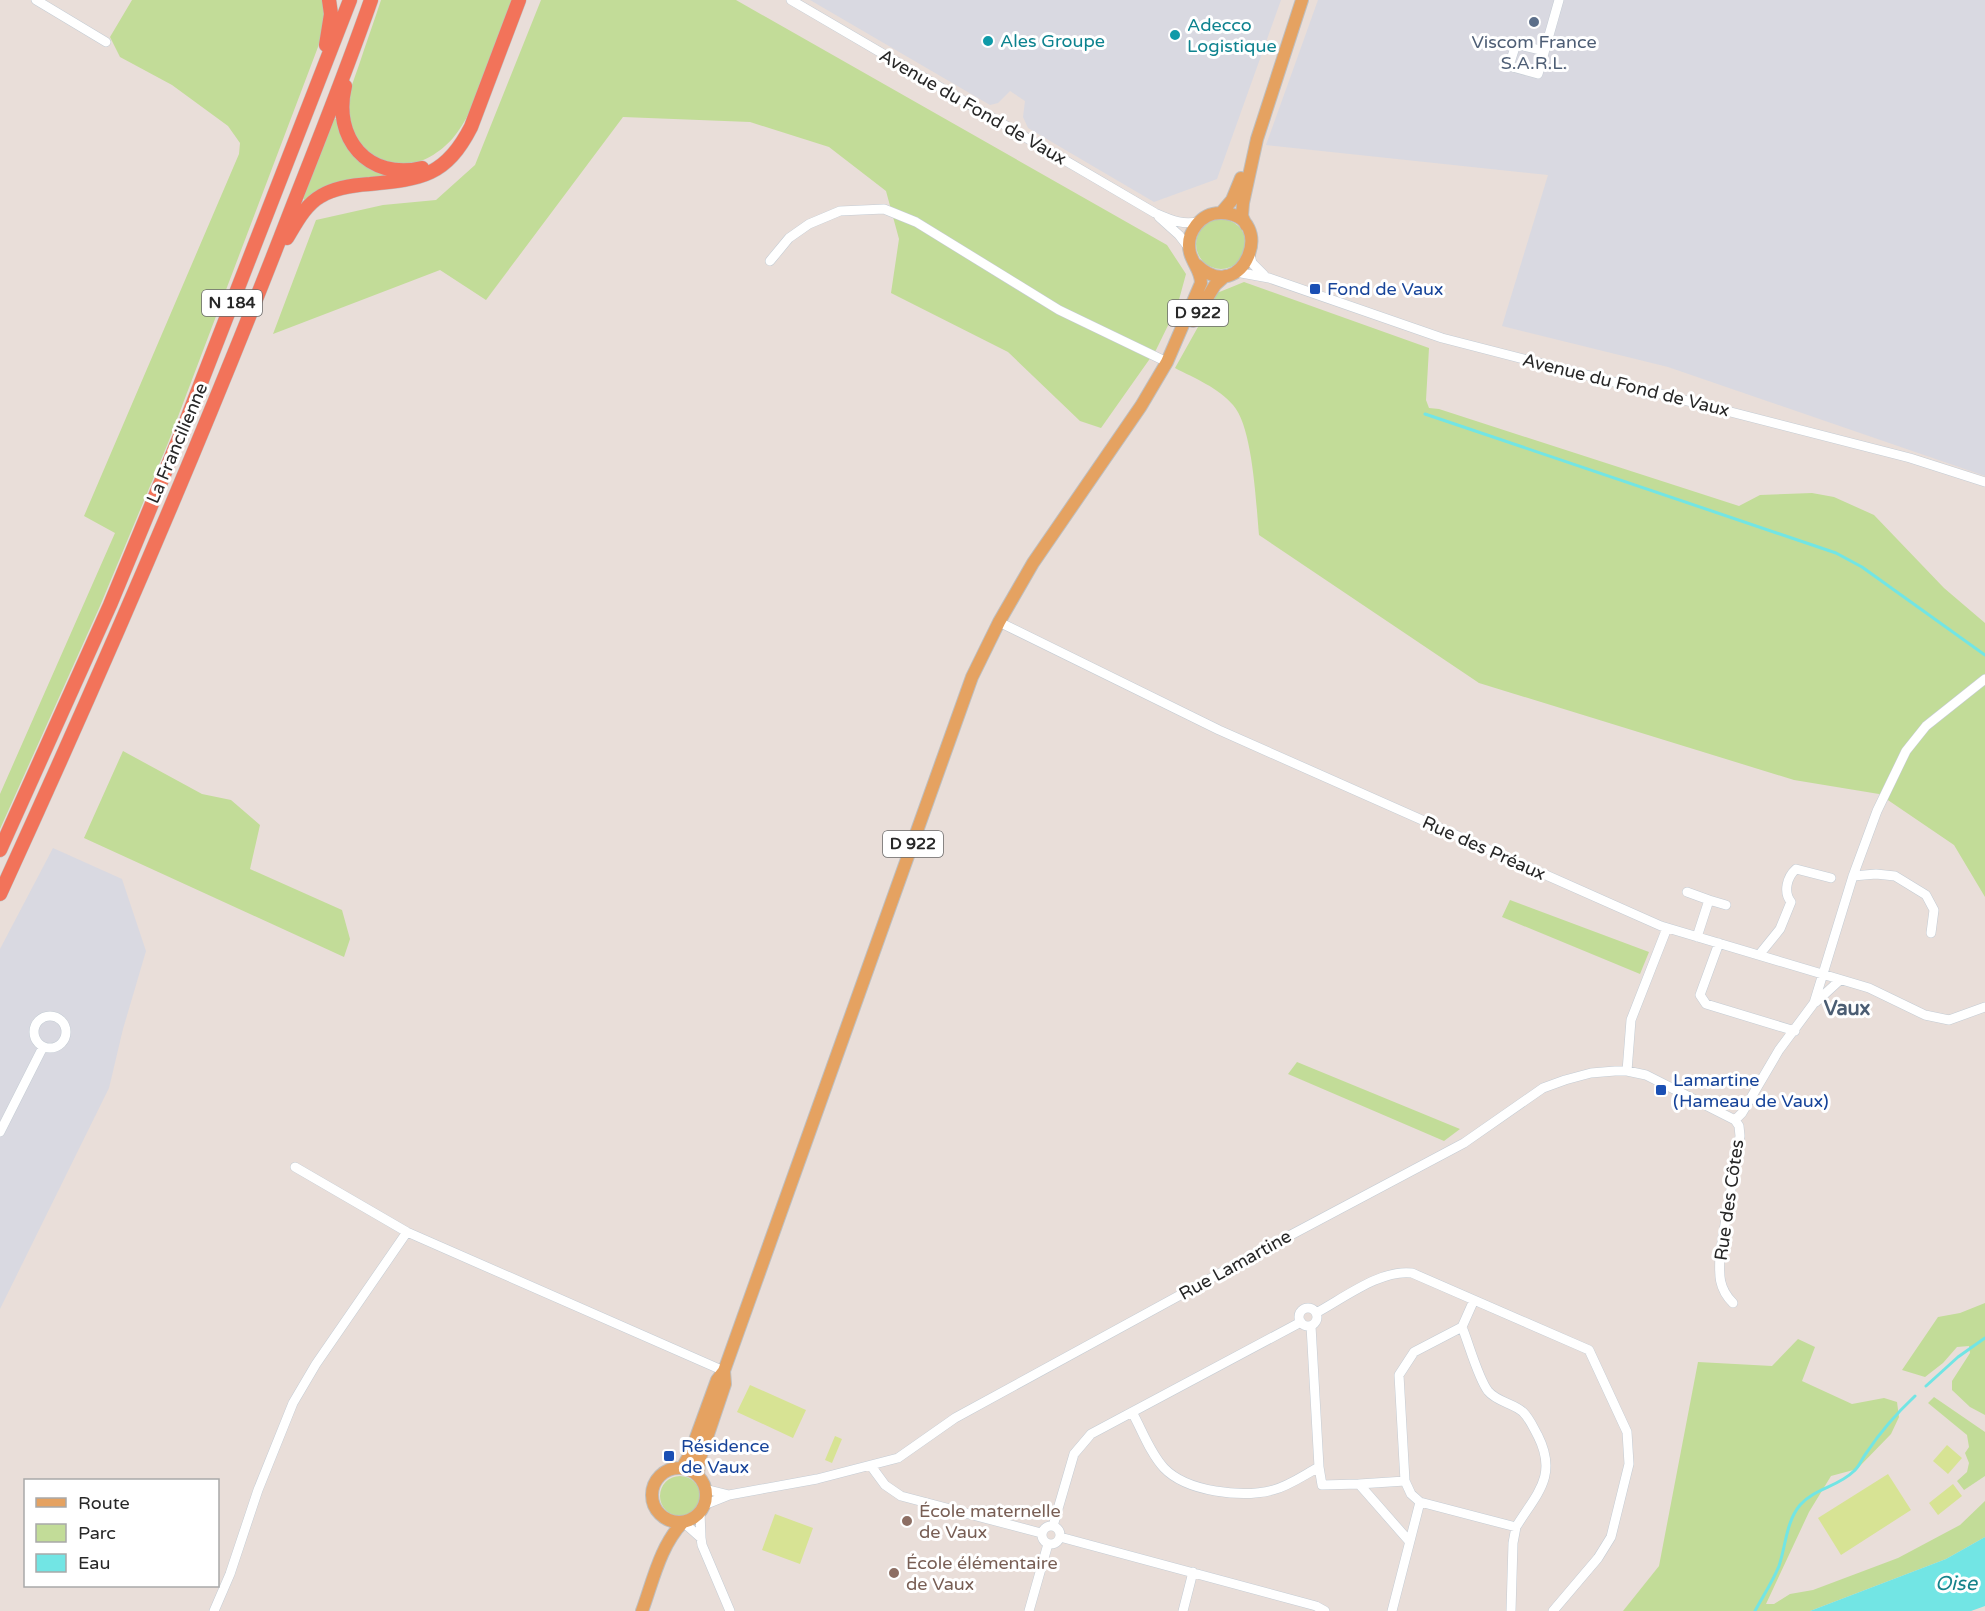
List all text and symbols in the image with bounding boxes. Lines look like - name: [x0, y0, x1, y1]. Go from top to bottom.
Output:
- place label: Adecco Logistique: [1187, 14, 1277, 57]
- marker: Viscom France S.A.R.L.: [1527, 15, 1541, 29]
- marker: Adecco Logistique: [1168, 28, 1182, 42]
- place label: Ales Groupe: [1000, 30, 1105, 52]
- place label: Viscom France S.A.R.L.: [1471, 31, 1597, 74]
- marker: Ales Groupe: [981, 34, 995, 48]
- street label: Avenue du Fond de Vaux: [875, 44, 1071, 170]
- place label: Fond de Vaux: [1327, 278, 1443, 300]
- marker: Fond de Vaux: [1308, 282, 1322, 296]
- road number: N 184: [202, 290, 262, 316]
- road number: D 922: [1168, 300, 1228, 326]
- street label: Avenue du Fond de Vaux: [1520, 349, 1732, 421]
- street label: La Francilienne: [142, 379, 212, 507]
- street label: Rue des Préaux: [1419, 811, 1549, 885]
- road number: D 922: [883, 831, 943, 857]
- district label: Vaux: [1824, 997, 1871, 1021]
- place label: Lamartine (Hameau de Vaux): [1673, 1069, 1829, 1112]
- marker: Lamartine (Hameau de Vaux): [1654, 1083, 1668, 1097]
- street label: Rue des Côtes: [1710, 1138, 1748, 1262]
- street label: Rue Lamartine: [1175, 1225, 1295, 1305]
- place label: Résidence de Vaux: [681, 1435, 769, 1478]
- marker: Résidence de Vaux: [662, 1449, 676, 1463]
- legend: [24, 1479, 219, 1587]
- text: Route: [78, 1492, 130, 1514]
- place label: École maternelle de Vaux: [919, 1500, 1061, 1543]
- marker: École maternelle de Vaux: [900, 1514, 914, 1528]
- text: Parc: [78, 1522, 116, 1544]
- text: Eau: [78, 1552, 110, 1574]
- place label: École élémentaire de Vaux: [906, 1552, 1058, 1595]
- marker: École élémentaire de Vaux: [887, 1566, 901, 1580]
- water label: Oise: [1935, 1572, 1979, 1596]

